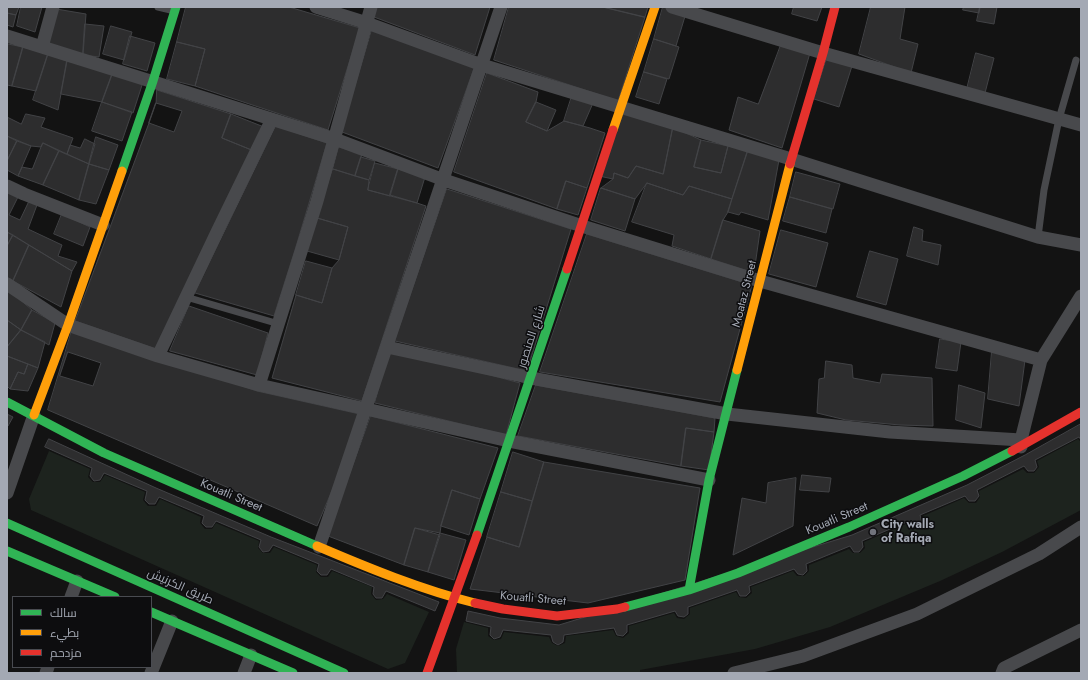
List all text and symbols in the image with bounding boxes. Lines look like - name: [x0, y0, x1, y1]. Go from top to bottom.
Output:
- street label: Moataz Street: [730, 259, 760, 329]
- street label: شارع المنصور: [515, 304, 549, 370]
- street label: Kouatli Street: [198, 476, 264, 516]
- street label: Kouatli Street: [804, 499, 870, 539]
- place label: City walls of Rafiqa: [881, 518, 934, 546]
- marker: City walls of Rafiqa: [868, 527, 878, 537]
- street label: طريق الكرنيش: [145, 566, 215, 608]
- street label: Kouatli Street: [499, 589, 567, 609]
- legend: [12, 596, 152, 668]
- text: سالك: [50, 604, 77, 622]
- text: بطيء: [50, 624, 79, 642]
- text: مزدحم: [50, 644, 82, 662]

